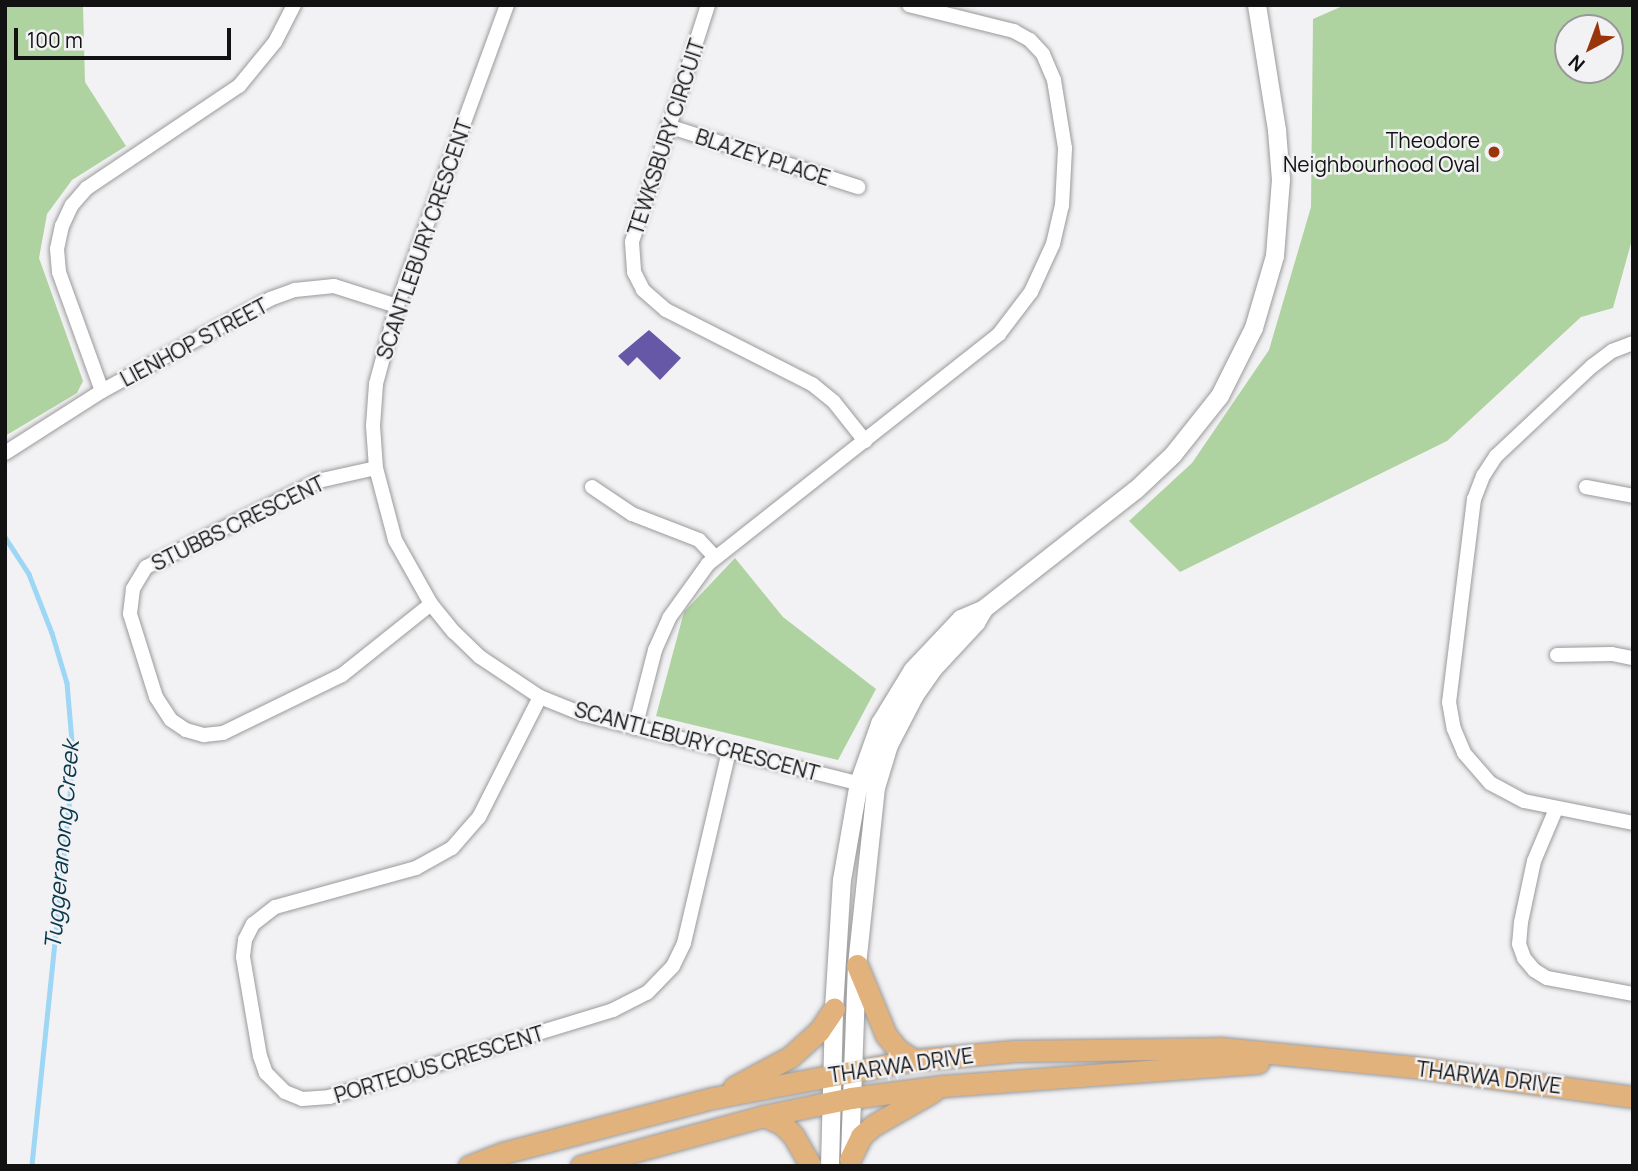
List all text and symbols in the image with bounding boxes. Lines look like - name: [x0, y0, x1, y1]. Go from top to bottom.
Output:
- scale bar: [18, 14, 234, 58]
- north arrow: [1554, 14, 1624, 84]
- text: 100 m: [27, 26, 83, 54]
- street label: TEWKSBURY CIRCUIT: [622, 35, 710, 239]
- text: N: [1563, 49, 1590, 78]
- street label: SCANTLEBURY CRESCENT: [371, 115, 477, 363]
- street label: BLAZEY PLACE: [692, 123, 834, 191]
- place label: Theodore Neighbourhood Oval: [1283, 127, 1480, 177]
- marker: Theodore Neighbourhood Oval: [1486, 144, 1502, 160]
- street label: LIENHOP STREET: [116, 292, 272, 392]
- street label: STUBBS CRESCENT: [147, 470, 329, 576]
- street label: SCANTLEBURY CRESCENT: [571, 696, 823, 786]
- water label: Tuggeranong Creek: [38, 739, 84, 951]
- street label: PORTEOUS CRESCENT: [331, 1020, 547, 1108]
- street label: THARWA DRIVE: [827, 1042, 975, 1088]
- street label: THARWA DRIVE: [1415, 1056, 1563, 1098]

